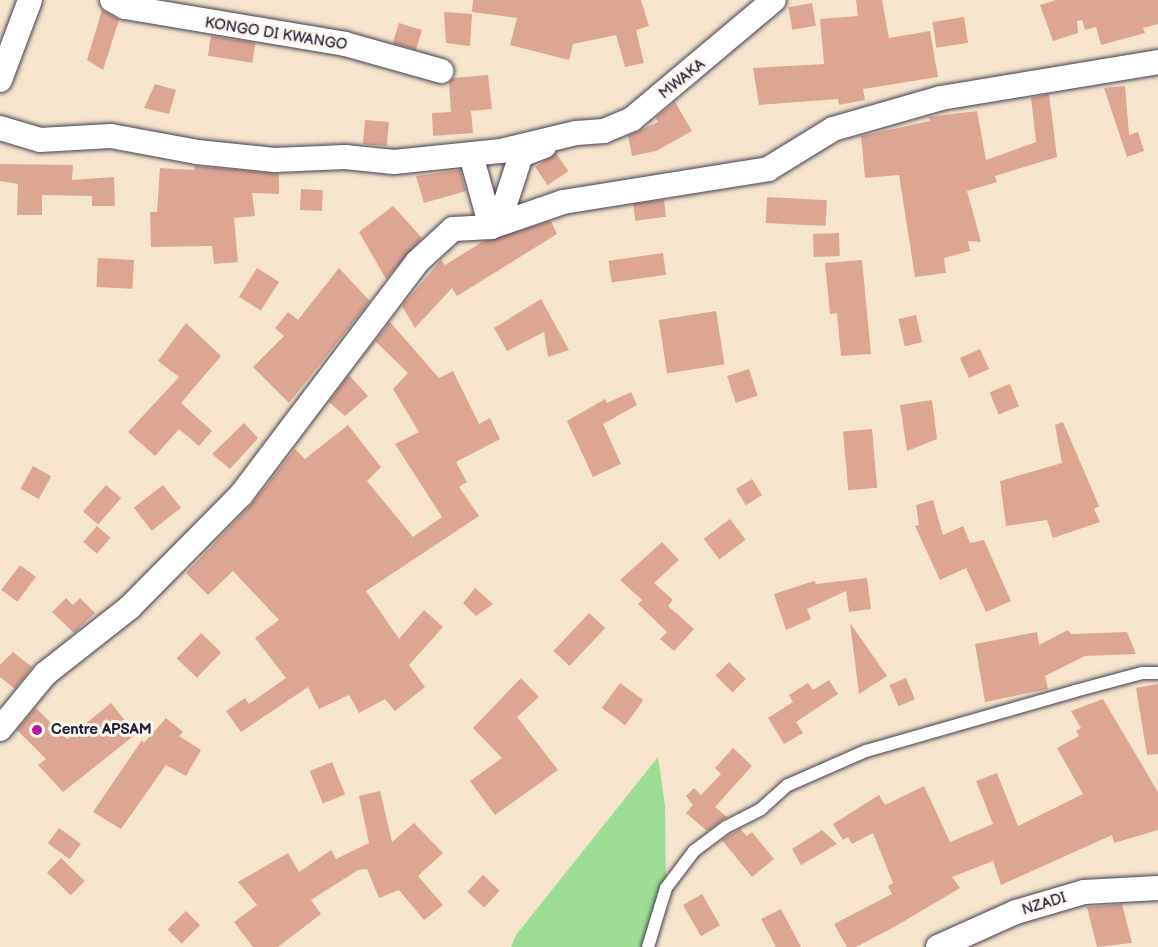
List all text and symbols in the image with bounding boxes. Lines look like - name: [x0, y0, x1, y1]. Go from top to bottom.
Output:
- street label: KONGO DI KWANGO: [204, 14, 348, 54]
- street label: MWAKA: [655, 55, 709, 103]
- marker: Centre APSAM: [28, 721, 46, 739]
- place label: Centre APSAM: [51, 721, 152, 739]
- street label: NZADI: [1020, 889, 1068, 919]

